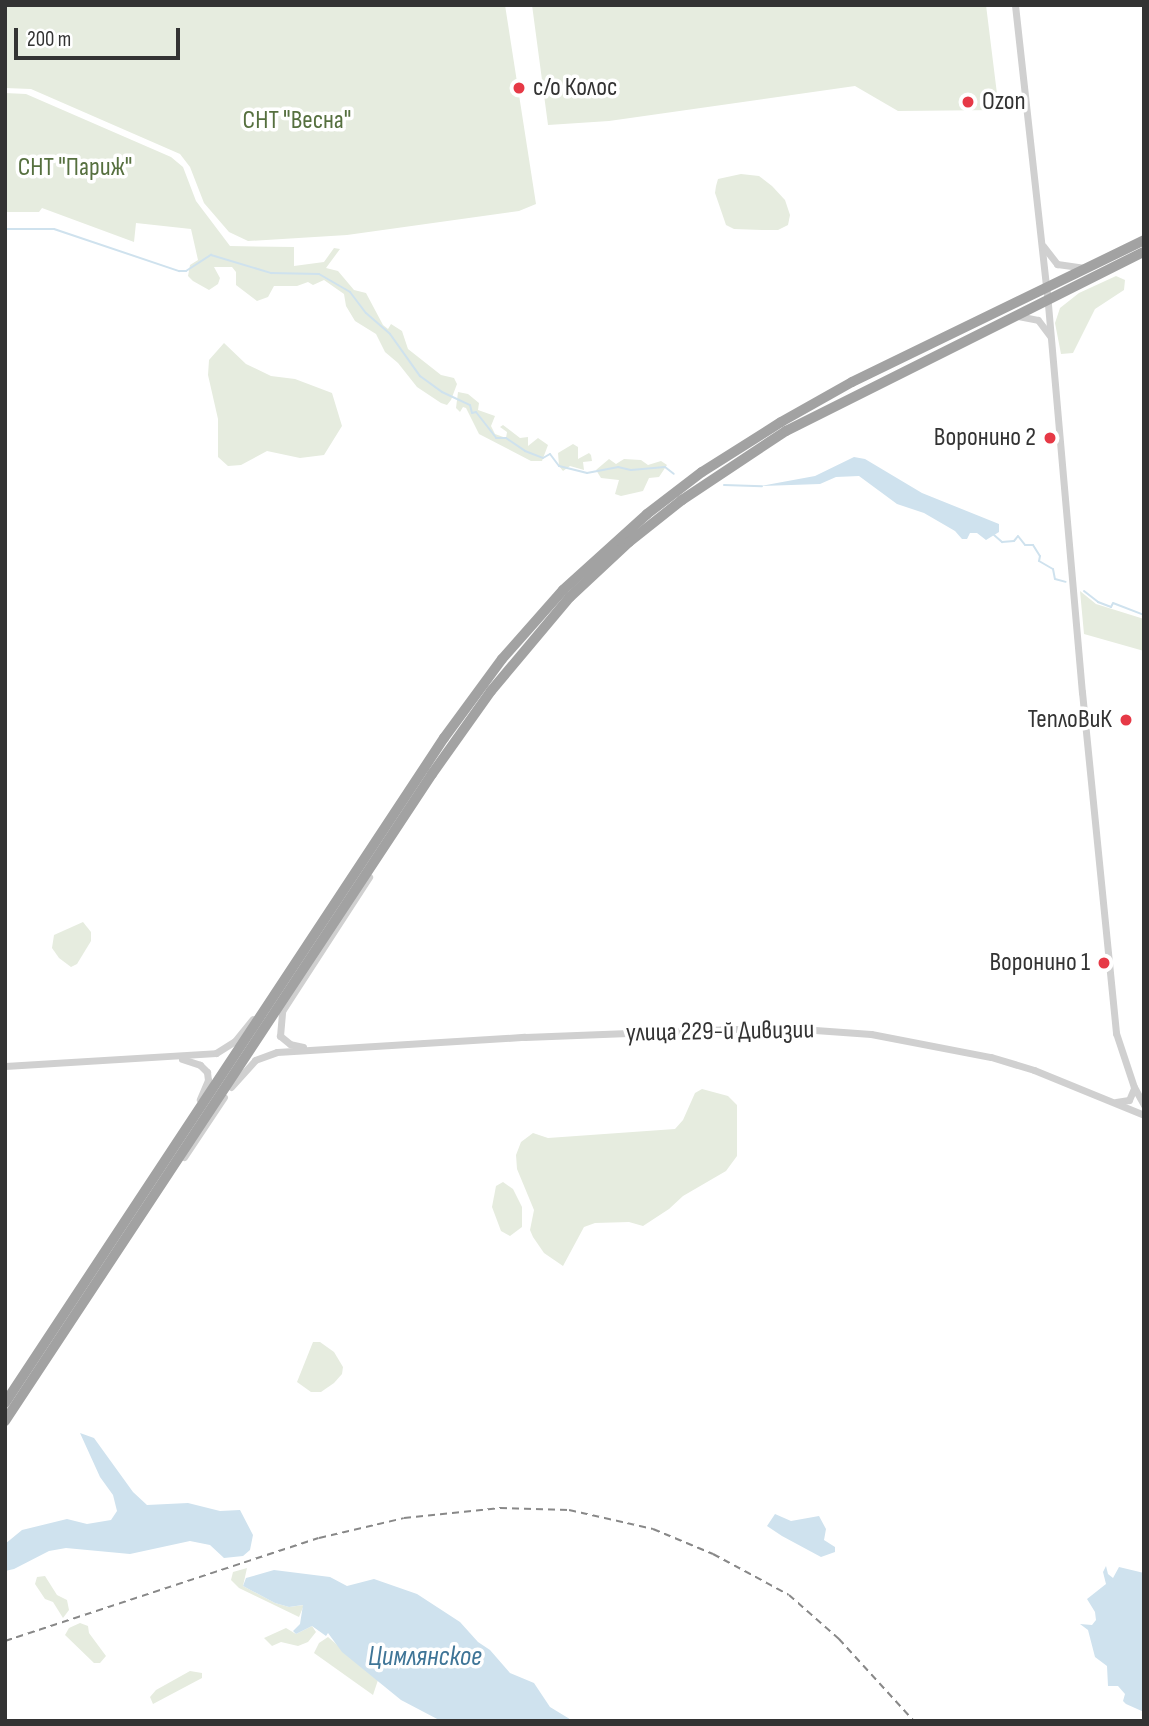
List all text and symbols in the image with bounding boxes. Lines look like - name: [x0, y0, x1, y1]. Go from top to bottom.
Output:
- scale bar: [18, 14, 184, 58]
- text: 200 m: [27, 27, 71, 52]
- place label: с/о Колос: [533, 72, 617, 104]
- marker: с/о Колос: [511, 80, 527, 96]
- place label: Ozon: [982, 86, 1026, 118]
- marker: Ozon: [960, 94, 976, 110]
- park label: СНТ "Весна": [243, 105, 351, 137]
- park label: СНТ "Париж": [18, 152, 132, 184]
- place label: Воронино 2: [934, 422, 1036, 454]
- marker: Воронино 2: [1042, 430, 1058, 446]
- place label: ТеплоВиК: [1028, 704, 1112, 736]
- marker: ТеплоВиК: [1118, 712, 1134, 728]
- place label: Воронино 1: [989, 947, 1090, 979]
- marker: Воронино 1: [1096, 955, 1112, 971]
- street label: улица 229-й Дивизии: [626, 1015, 814, 1049]
- water label: Цимлянское: [368, 1640, 482, 1674]

